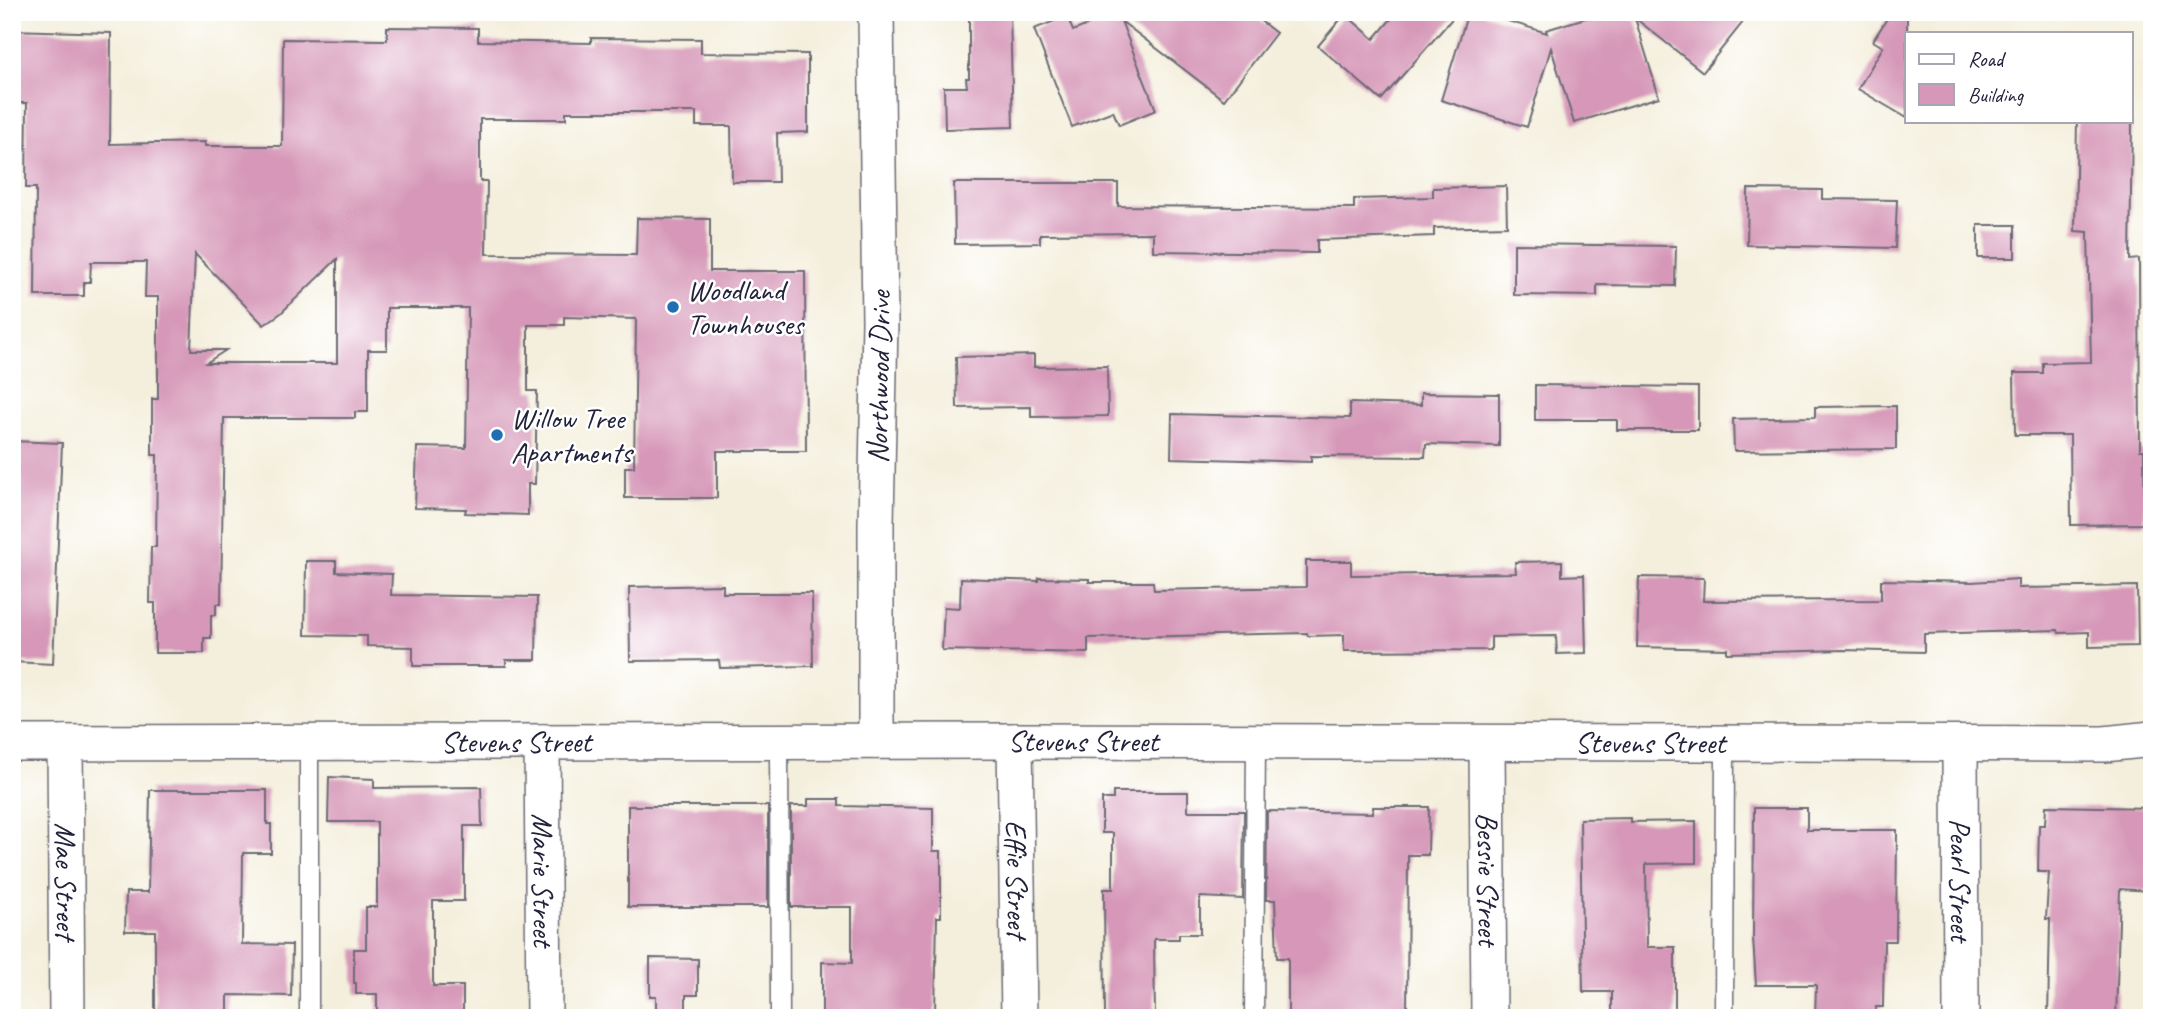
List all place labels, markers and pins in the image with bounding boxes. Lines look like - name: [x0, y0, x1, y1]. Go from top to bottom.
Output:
- place label: Woodland Townhouses: [687, 271, 806, 343]
- marker: Woodland Townhouses: [665, 299, 681, 315]
- place label: Willow Tree Apartments: [511, 399, 634, 471]
- marker: Willow Tree Apartments: [489, 427, 505, 443]

